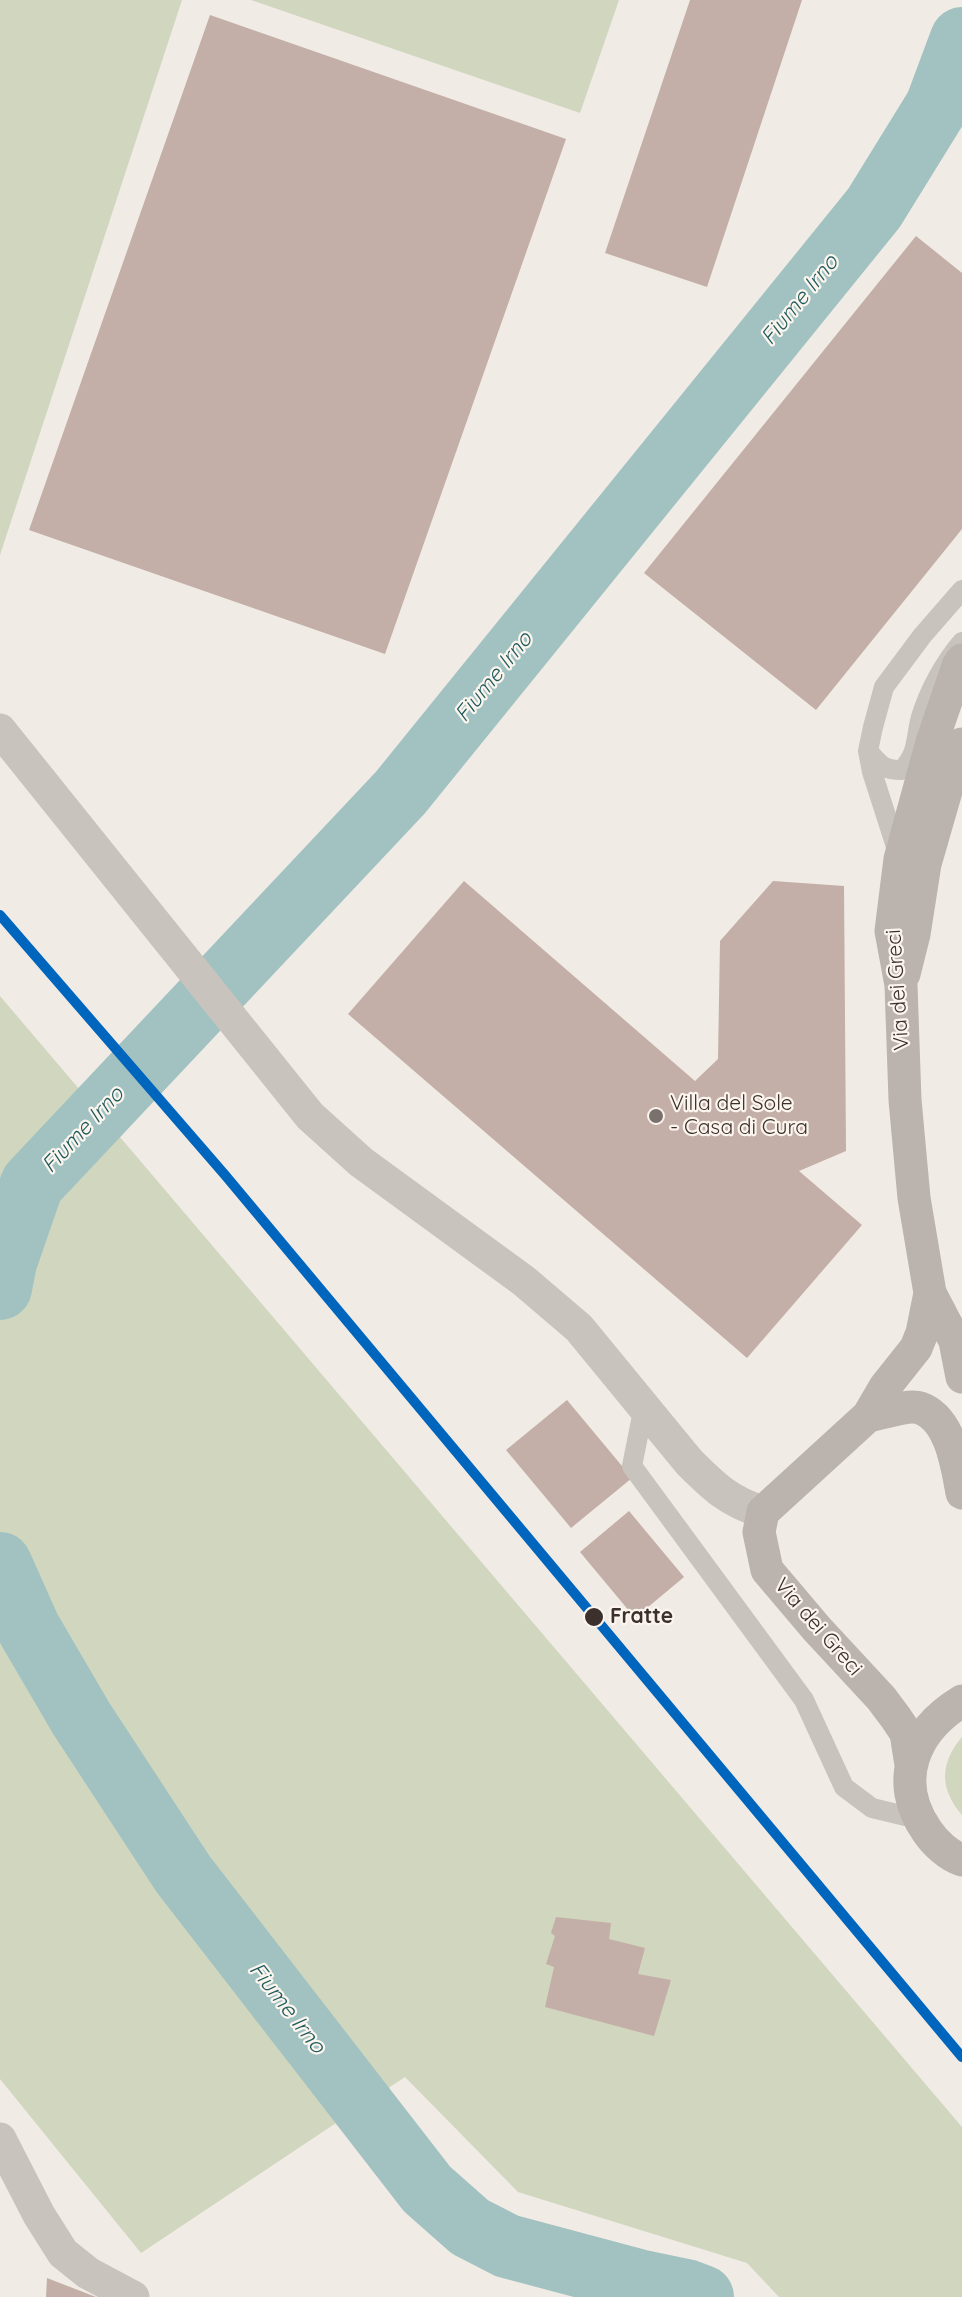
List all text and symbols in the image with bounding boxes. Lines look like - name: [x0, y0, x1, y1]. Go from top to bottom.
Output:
- water label: Fiume Irno: [756, 250, 844, 350]
- water label: Fiume Irno: [450, 627, 538, 727]
- street label: Via dei Greci: [881, 929, 915, 1051]
- water label: Fiume Irno: [36, 1081, 130, 1179]
- place label: Villa del Sole - Casa di Cura: [670, 1091, 808, 1141]
- marker: Villa del Sole - Casa di Cura: [647, 1107, 665, 1125]
- street label: Via dei Greci: [769, 1573, 867, 1681]
- place label: Fratte: [610, 1604, 673, 1630]
- marker: Fratte: [583, 1606, 605, 1628]
- water label: Fiume Irno: [243, 1957, 331, 2059]

